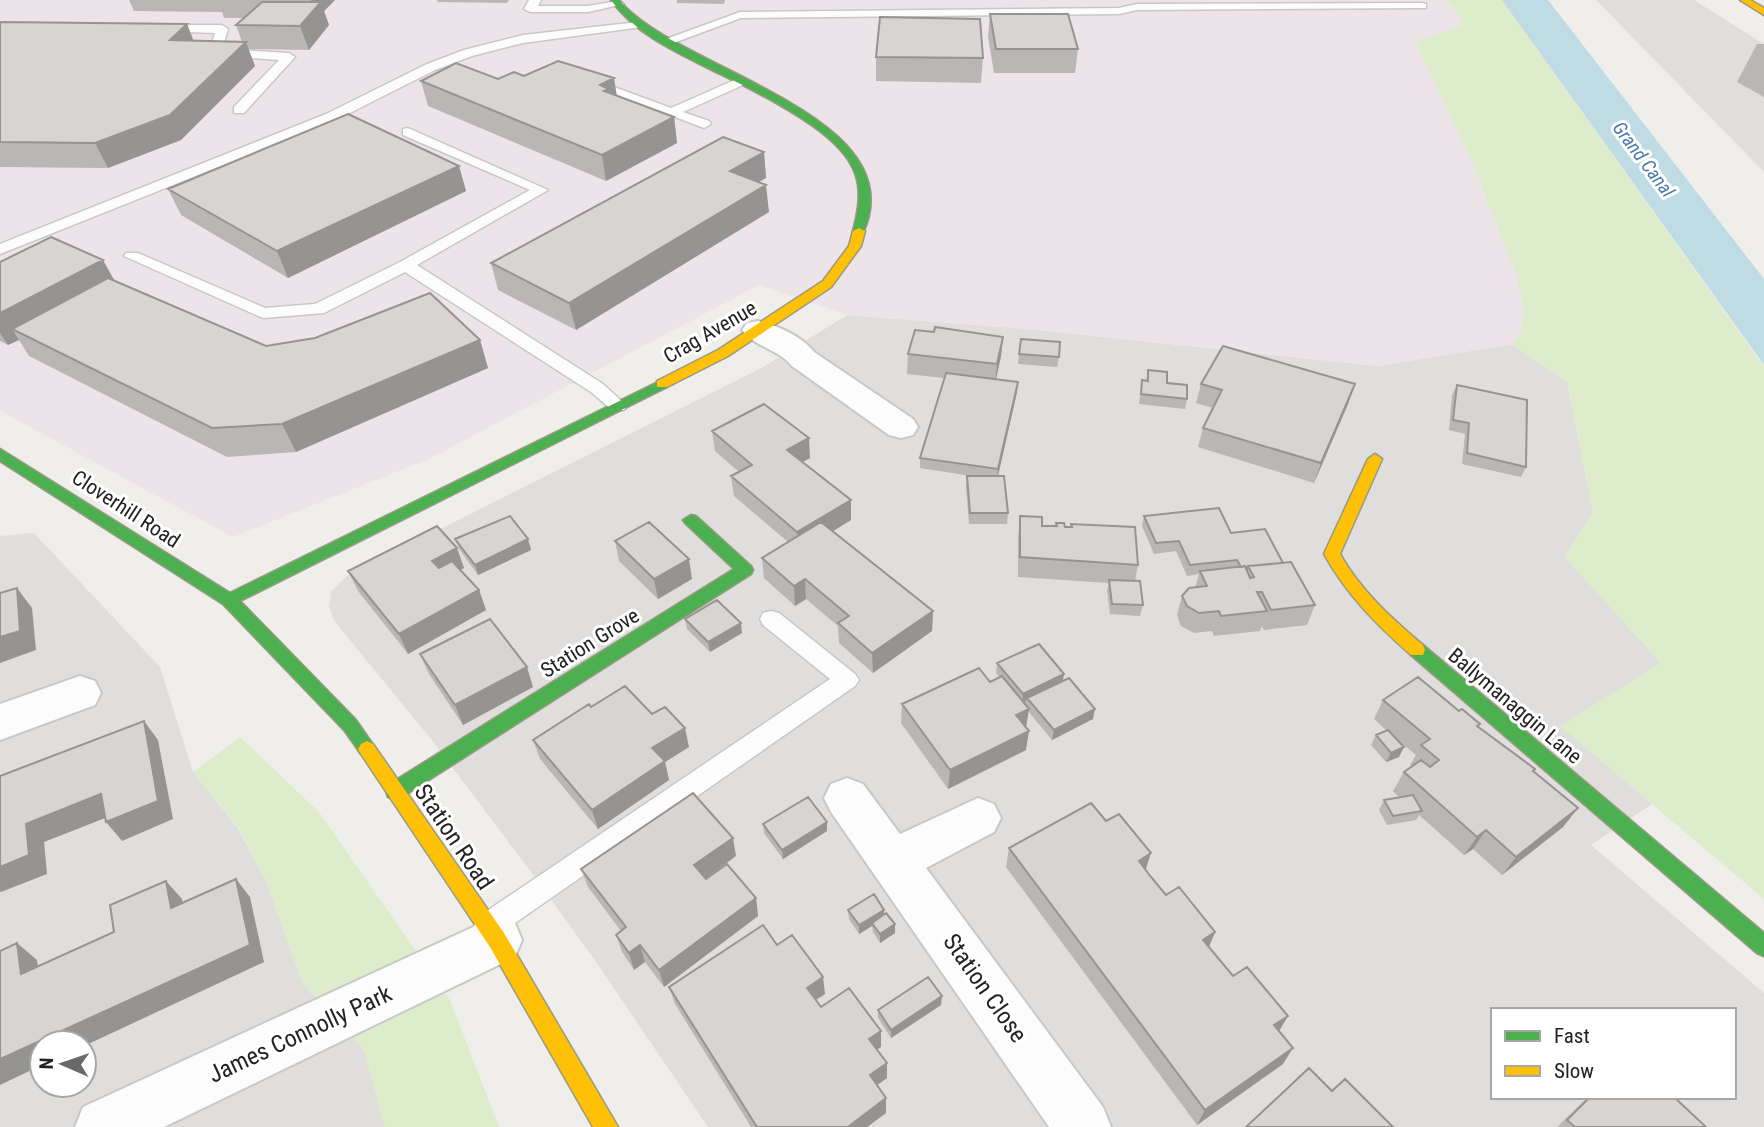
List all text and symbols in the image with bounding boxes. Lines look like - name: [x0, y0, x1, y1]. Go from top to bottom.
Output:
- water label: Grand Canal: [1608, 117, 1680, 202]
- street label: Crag Avenue: [659, 296, 761, 368]
- street label: Cloverhill Road: [68, 465, 184, 553]
- street label: Station Grove: [536, 603, 644, 683]
- street label: Ballymanaggin Lane: [1443, 643, 1587, 769]
- street label: Station Road: [409, 779, 499, 895]
- street label: Station Close: [937, 928, 1033, 1048]
- street label: James Connolly Park: [204, 979, 396, 1089]
- legend: [1491, 1008, 1736, 1099]
- text: Fast: [1554, 1024, 1590, 1048]
- north arrow: [28, 1029, 98, 1099]
- text: N: [35, 1057, 58, 1070]
- text: Slow: [1554, 1059, 1594, 1083]

